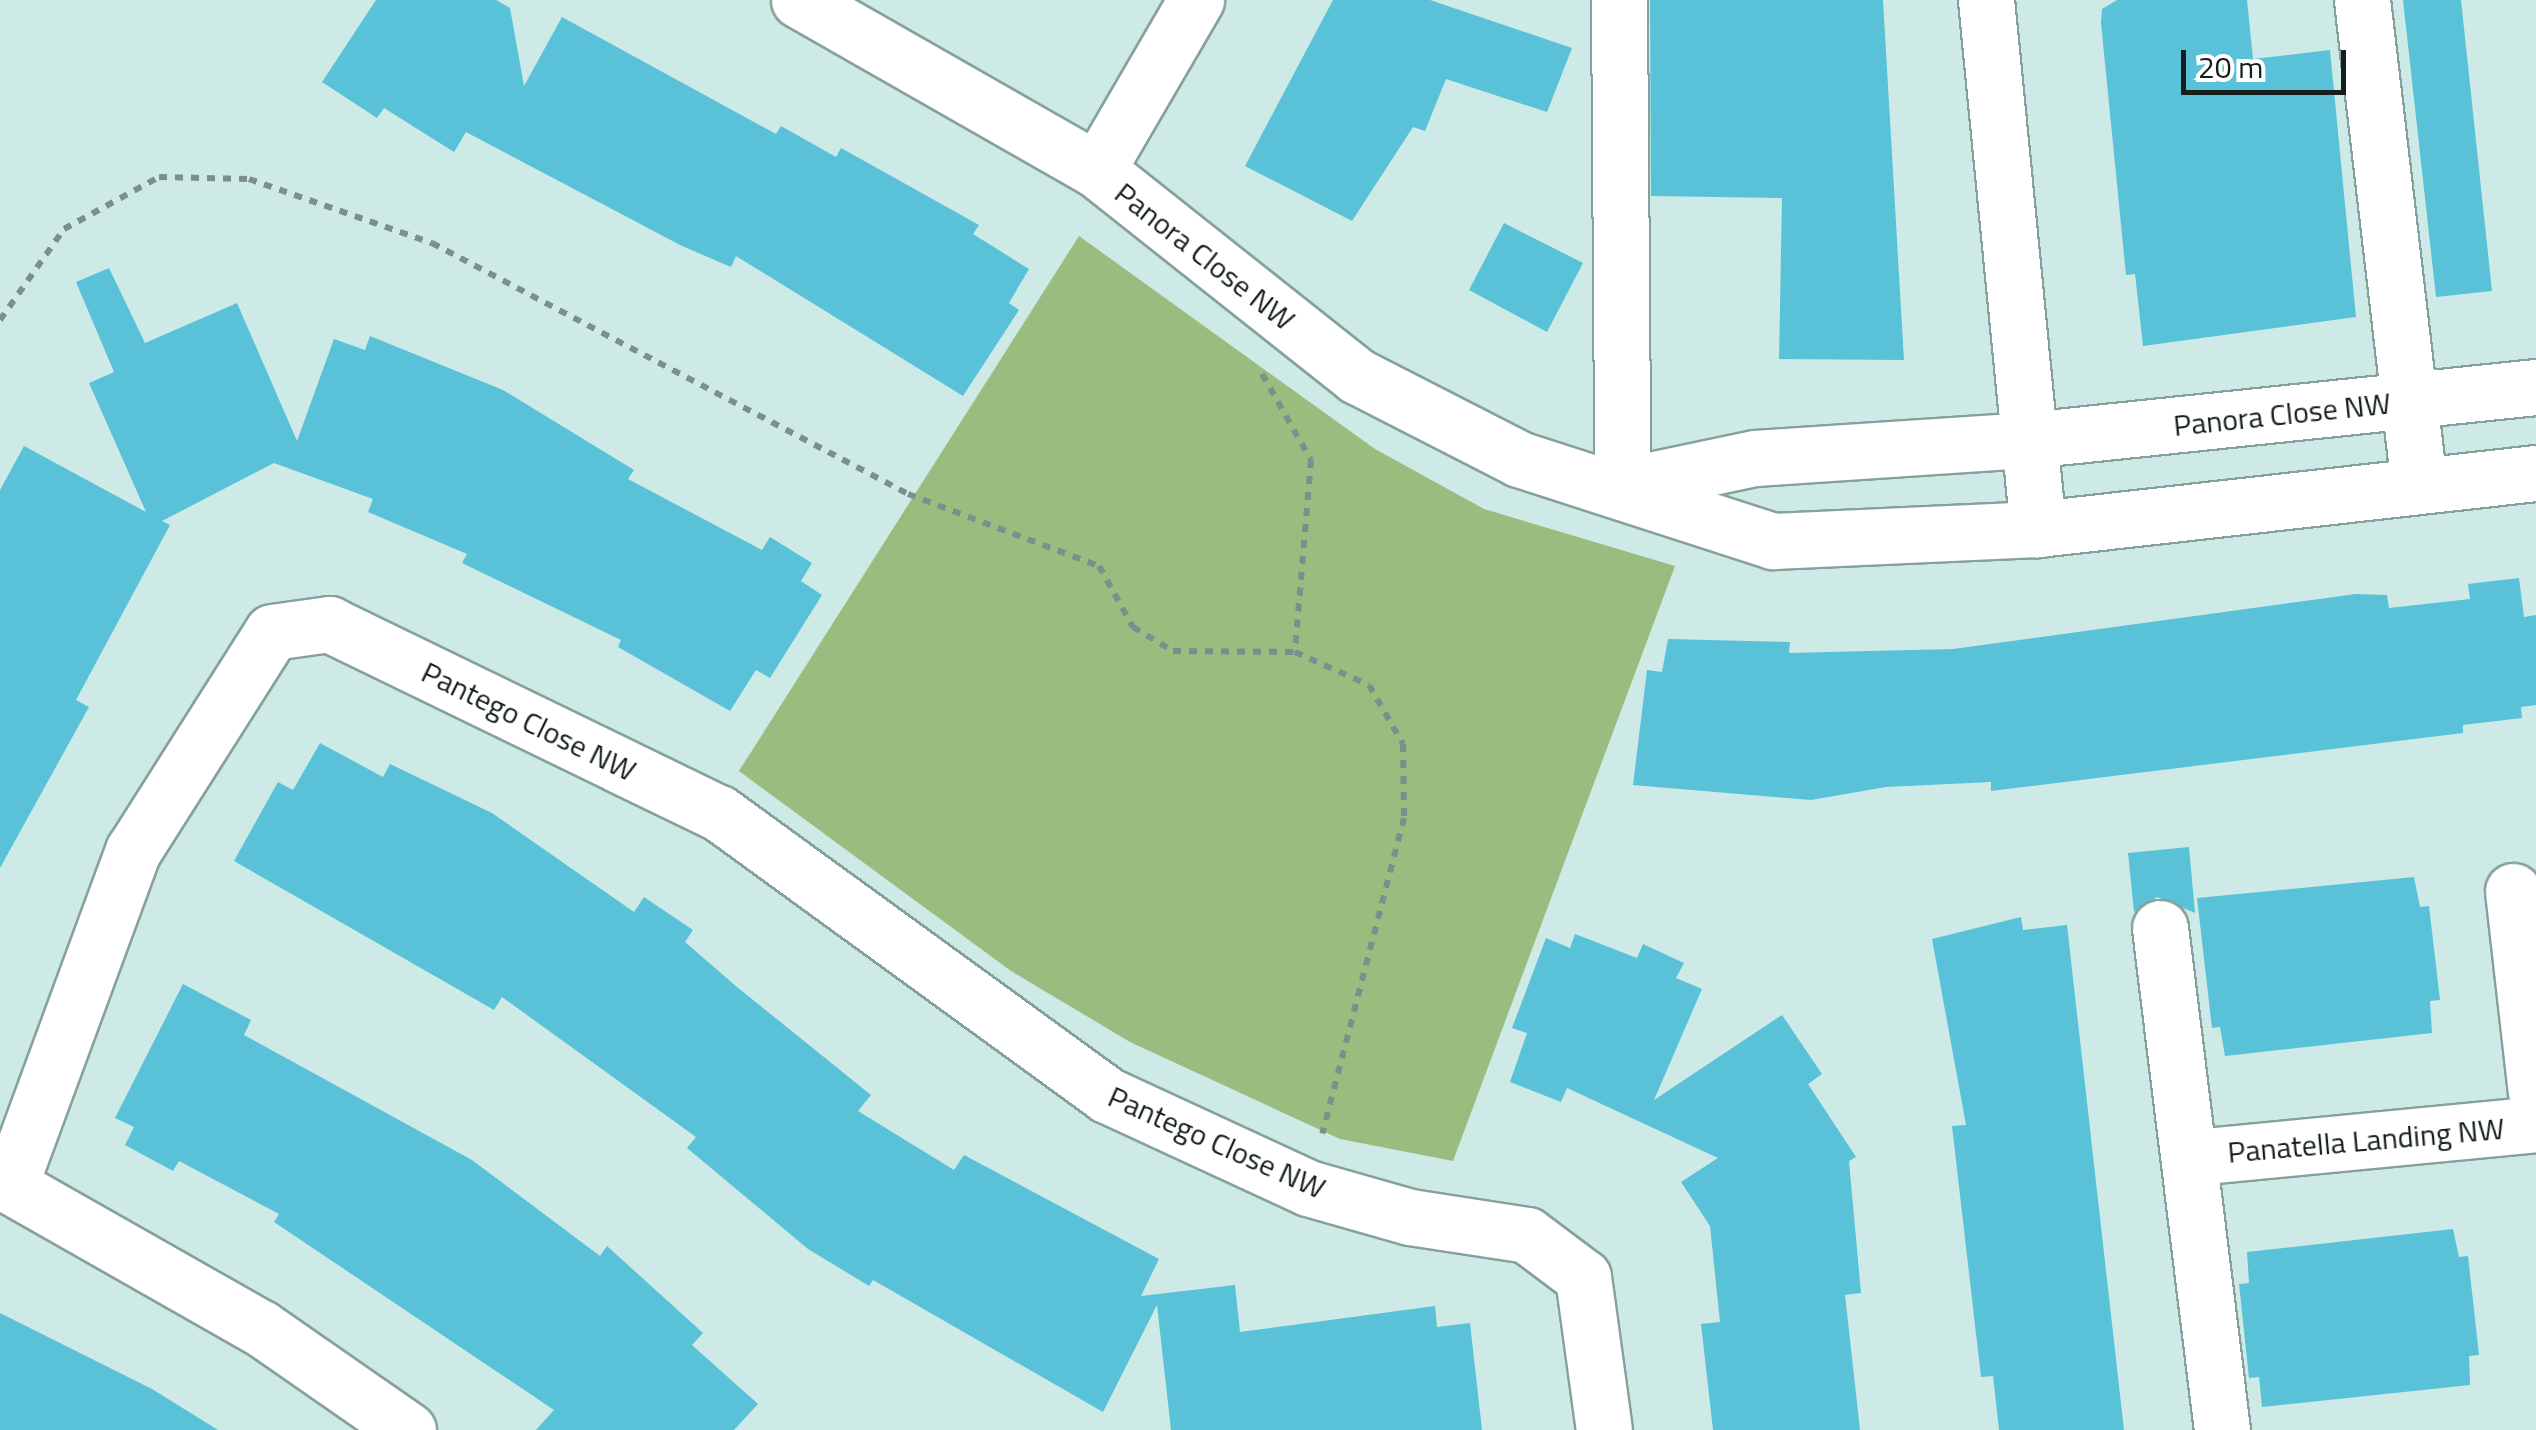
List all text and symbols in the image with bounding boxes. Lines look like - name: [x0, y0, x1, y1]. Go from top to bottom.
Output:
- scale bar: [2186, 30, 2351, 92]
- text: 20 m: [2198, 44, 2263, 90]
- street label: Panora Close NW: [1108, 175, 1302, 337]
- street label: Panora Close NW: [2172, 385, 2392, 443]
- street label: Pantego Close NW: [416, 654, 642, 788]
- street label: Pantego Close NW: [1103, 1078, 1331, 1206]
- street label: Panatella Landing NW: [2226, 1110, 2506, 1170]

